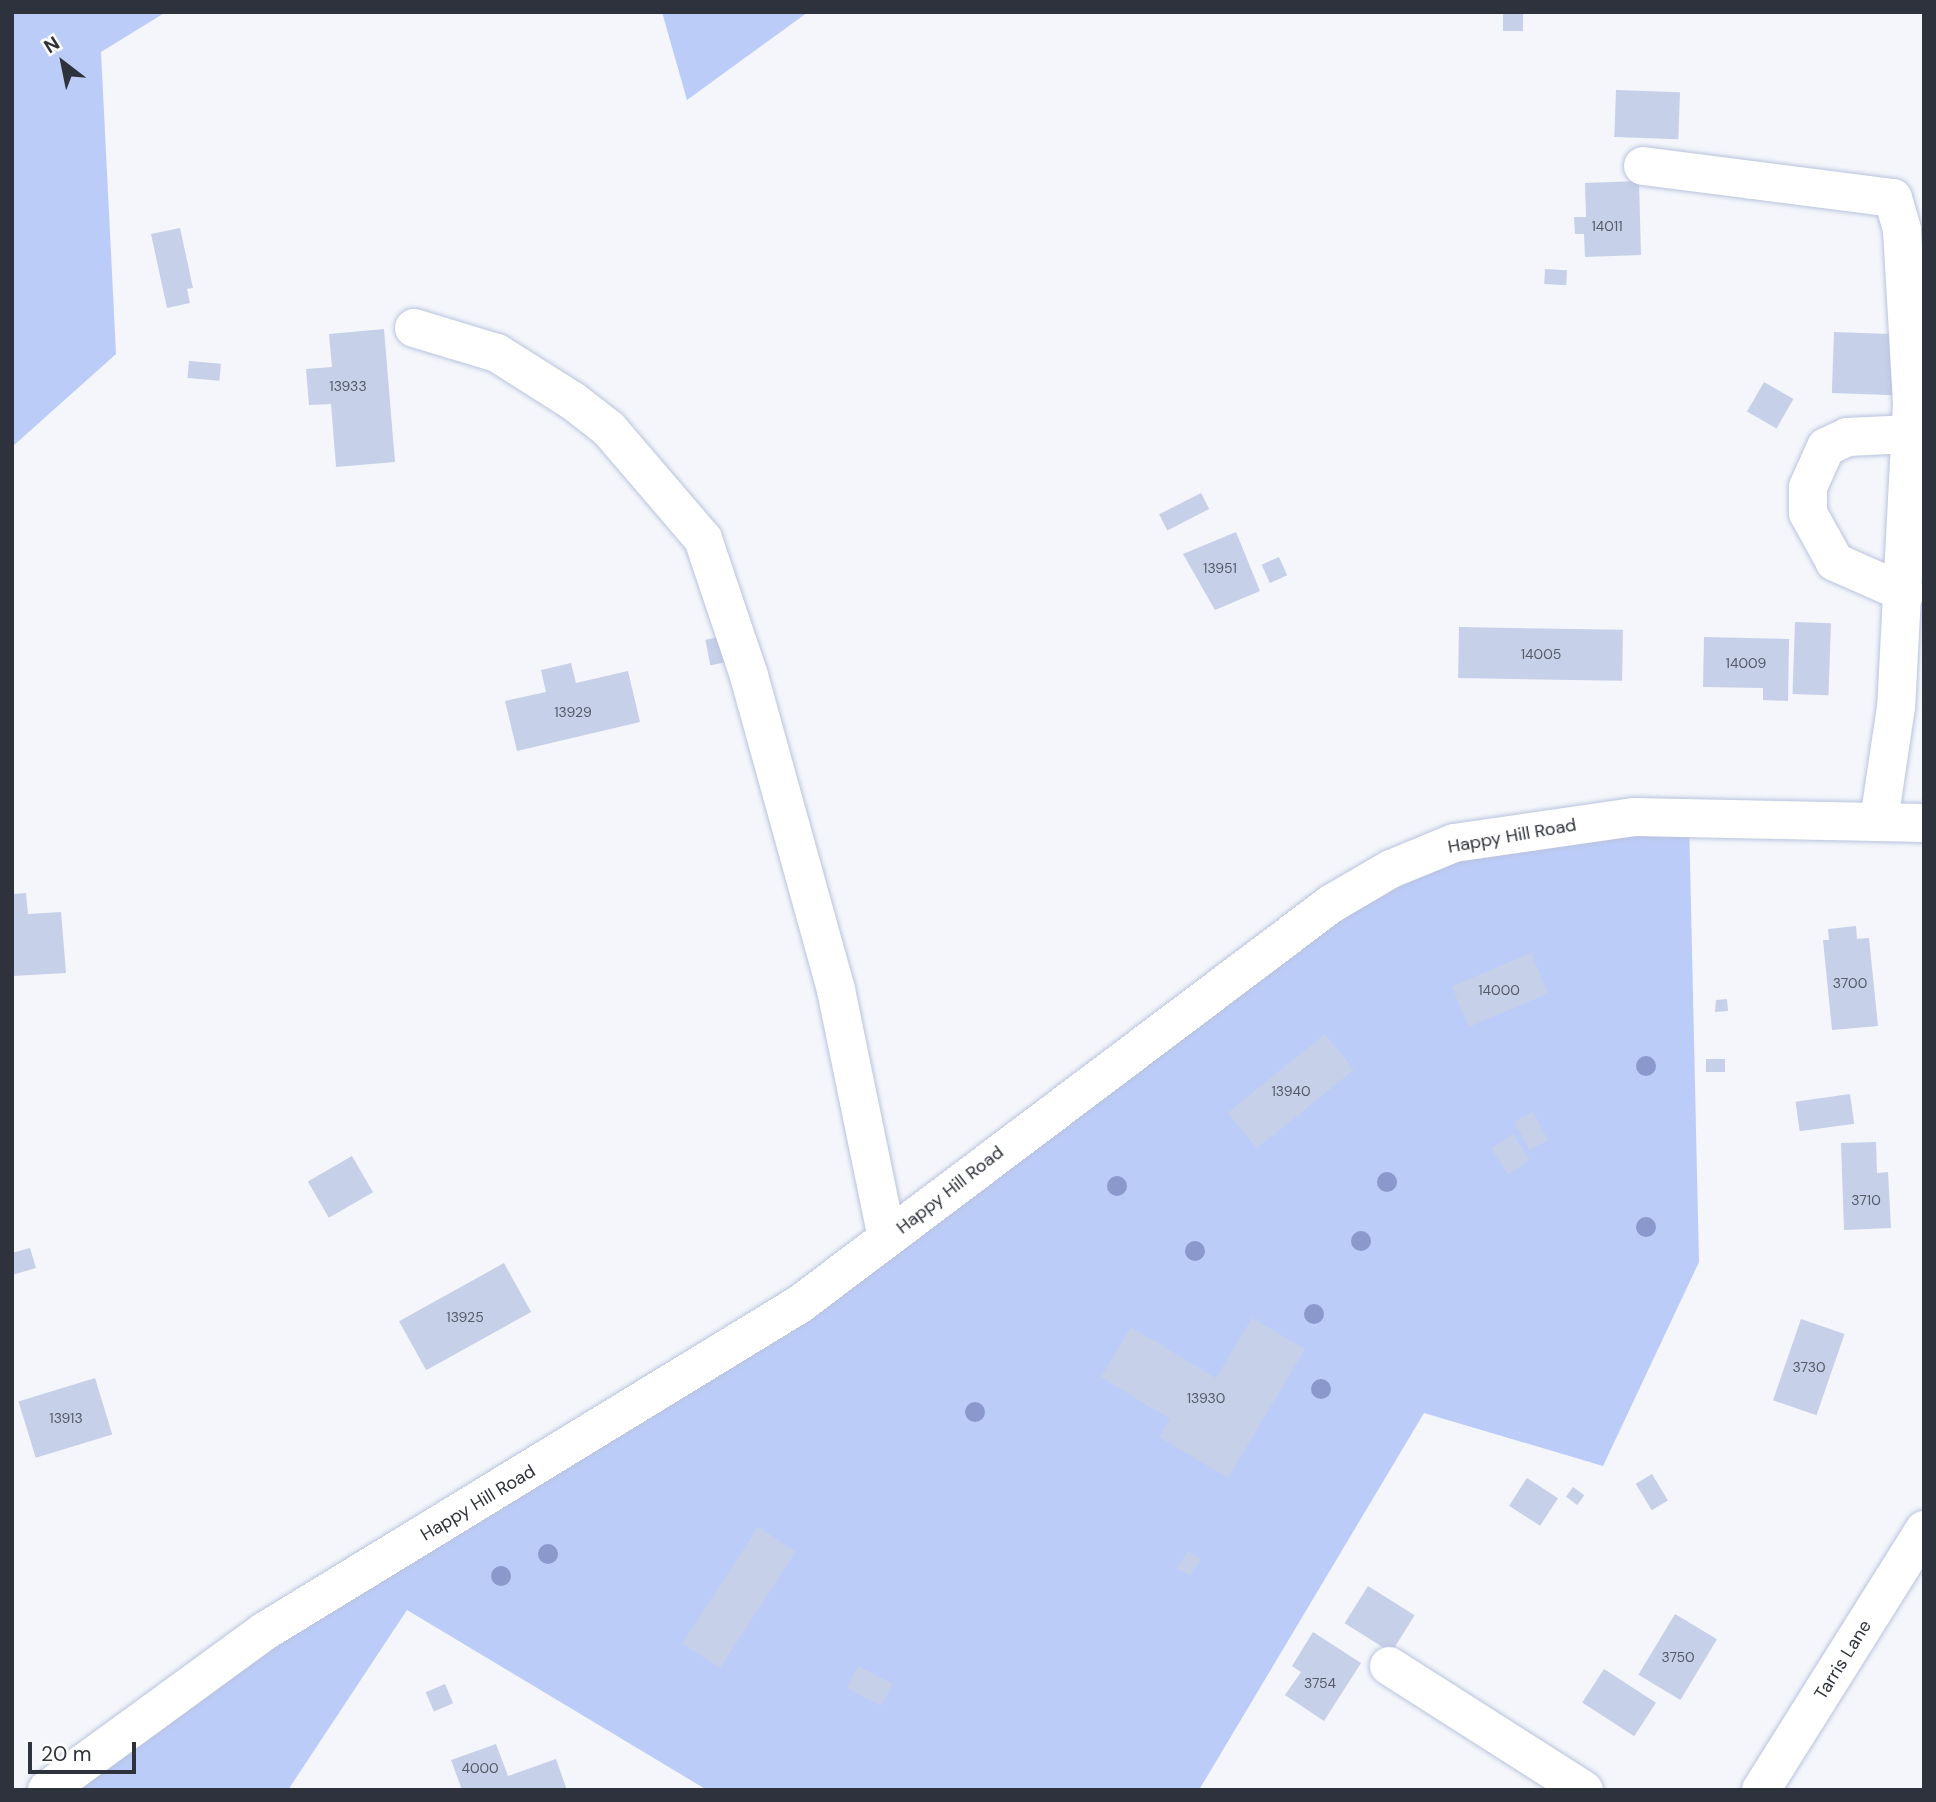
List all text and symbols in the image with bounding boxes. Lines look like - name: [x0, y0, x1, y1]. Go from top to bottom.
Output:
- north arrow: [28, 28, 98, 98]
- text: N: [39, 30, 64, 59]
- house number: 14011: [1591, 218, 1623, 234]
- house number: 13933: [329, 378, 367, 394]
- house number: 13951: [1203, 560, 1237, 576]
- house number: 14005: [1521, 646, 1561, 662]
- house number: 14009: [1726, 655, 1766, 671]
- house number: 13929: [554, 704, 592, 720]
- street label: Happy Hill Road: [1446, 814, 1578, 858]
- house number: 3700: [1833, 975, 1867, 991]
- house number: 14000: [1478, 982, 1520, 998]
- house number: 13940: [1271, 1083, 1311, 1099]
- street label: Happy Hill Road: [892, 1141, 1008, 1239]
- house number: 3710: [1851, 1192, 1881, 1208]
- house number: 13925: [446, 1309, 484, 1325]
- house number: 3730: [1793, 1359, 1825, 1375]
- house number: 13930: [1187, 1390, 1225, 1406]
- house number: 13913: [49, 1410, 83, 1426]
- street label: Happy Hill Road: [417, 1460, 539, 1546]
- street label: Tarris Lane: [1810, 1616, 1876, 1704]
- house number: 3750: [1661, 1649, 1695, 1665]
- house number: 3754: [1304, 1675, 1336, 1691]
- scale bar: [32, 1728, 140, 1772]
- text: 20 m: [41, 1740, 92, 1768]
- house number: 4000: [461, 1760, 499, 1776]

